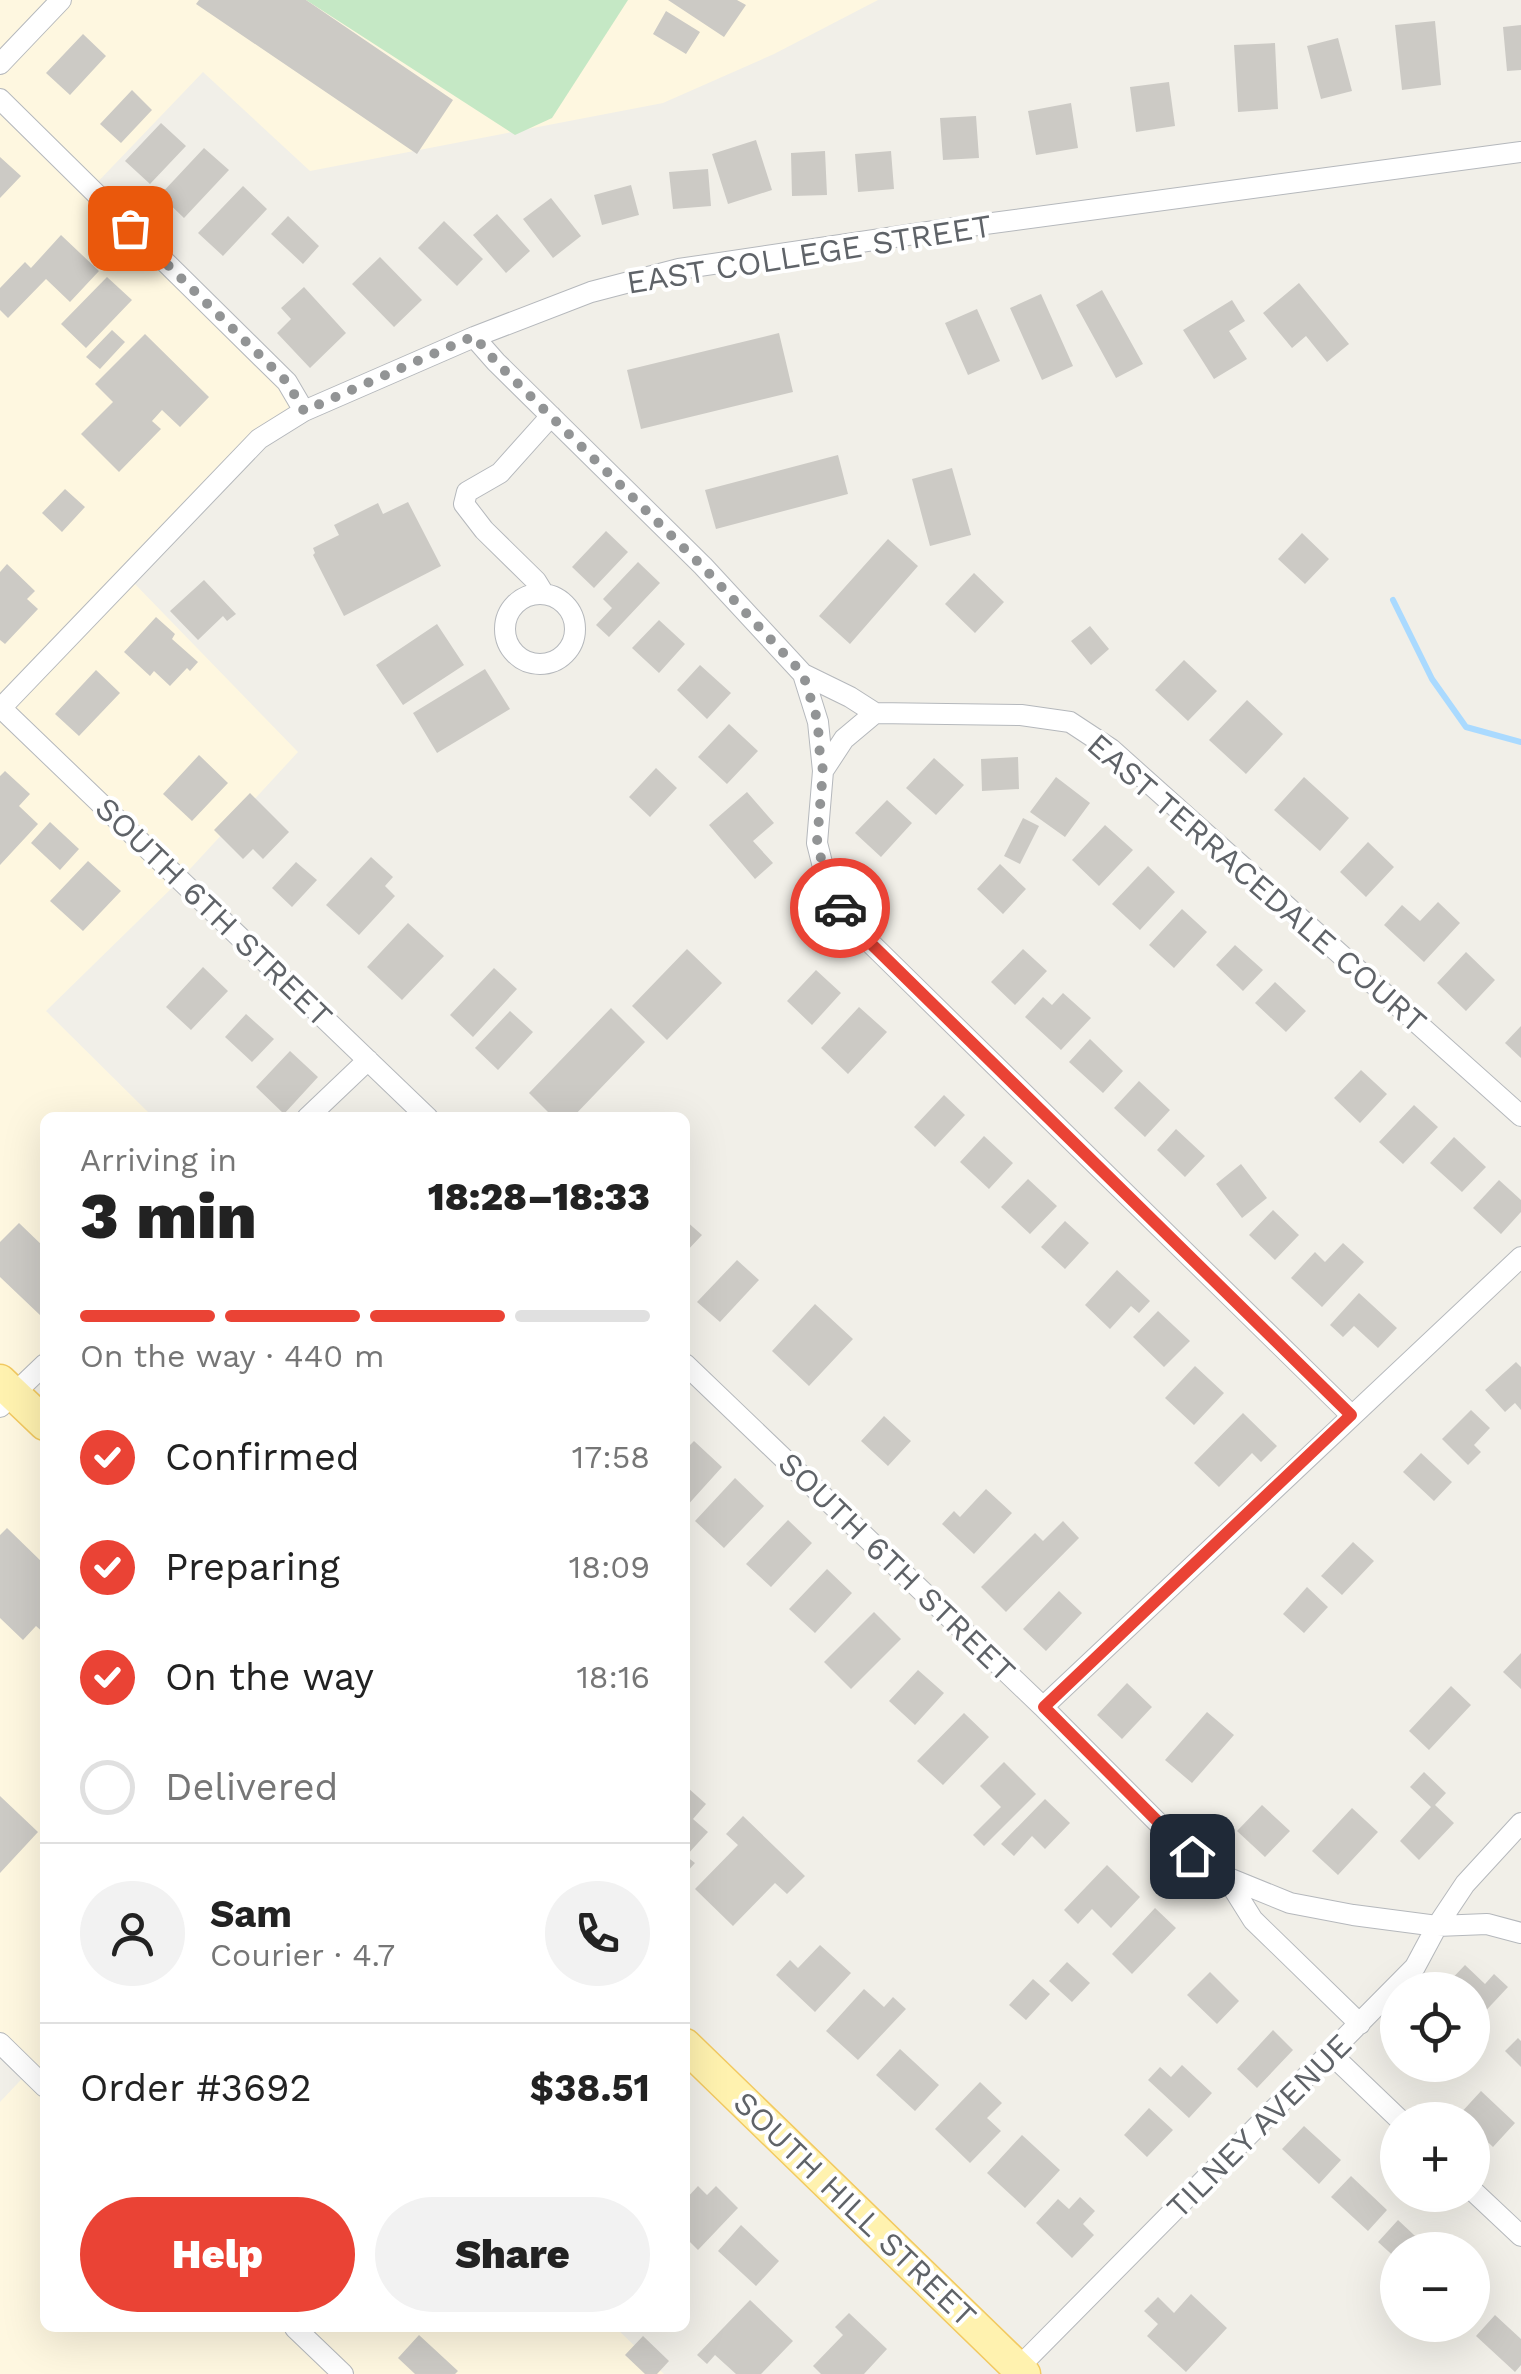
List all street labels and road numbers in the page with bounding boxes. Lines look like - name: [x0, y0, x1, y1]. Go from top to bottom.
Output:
- street label: EAST COLLEGE STREET: [624, 206, 994, 302]
- street label: EAST TERRACEDALE COURT: [1080, 725, 1434, 1041]
- street label: SOUTH 6TH STREET: [88, 789, 340, 1035]
- street label: SOUTH 6TH STREET: [771, 1444, 1023, 1690]
- street label: TILNEY AVENUE: [1159, 2026, 1359, 2226]
- street label: SOUTH HILL STREET: [726, 2083, 984, 2335]

